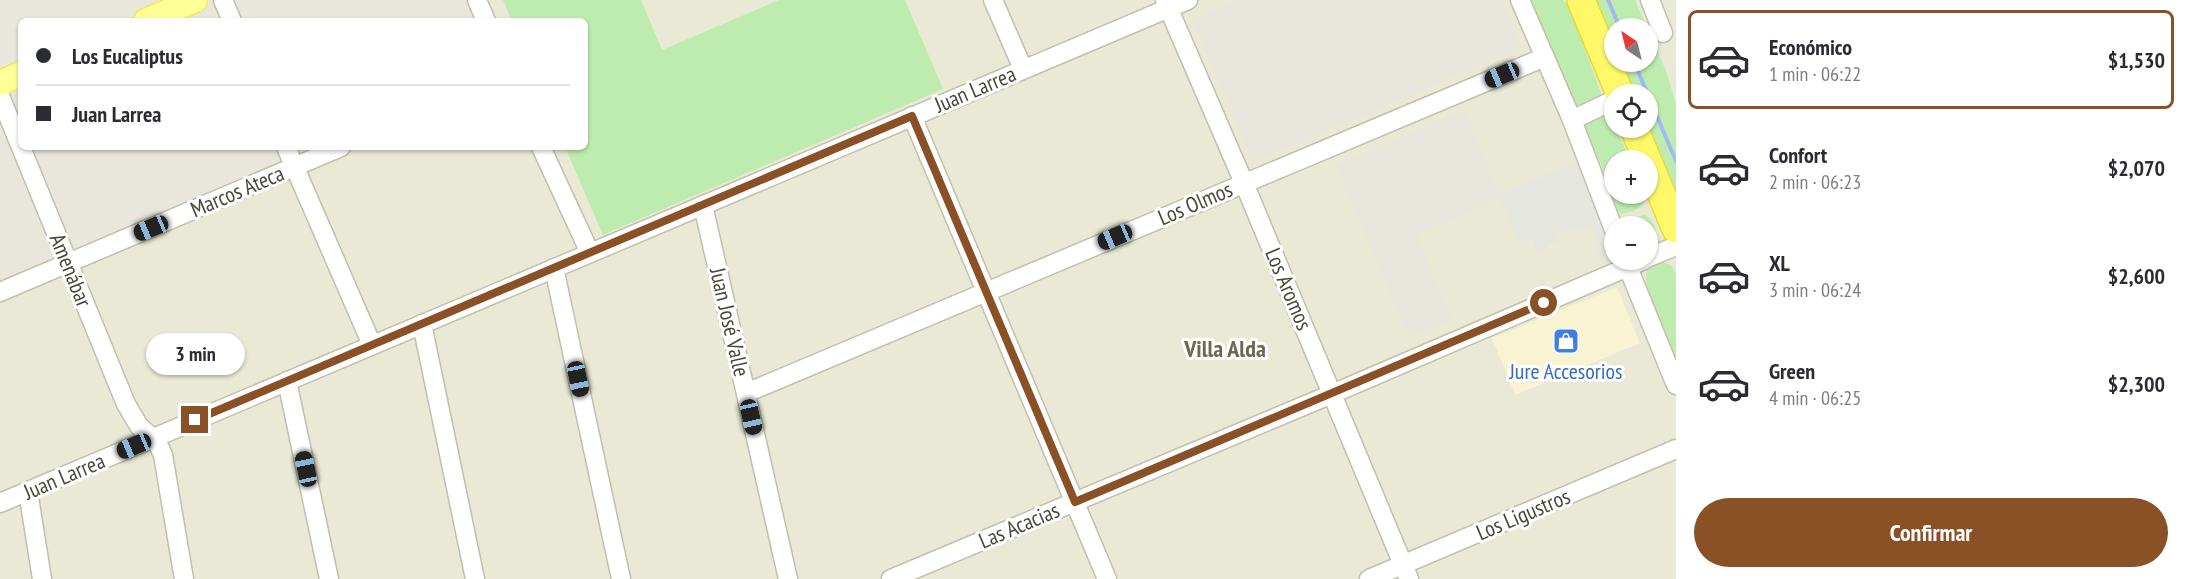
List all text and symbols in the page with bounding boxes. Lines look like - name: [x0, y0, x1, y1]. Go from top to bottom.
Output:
- north arrow: [1604, 18, 1658, 72]
- map controls: [1604, 18, 1658, 270]
- icon: car: [1697, 33, 1751, 87]
- text: Económico: [1769, 33, 1852, 61]
- text: Los Eucaliptus: [72, 42, 183, 70]
- text: $1,530: [2108, 46, 2165, 74]
- street label: Juan Larrea: [929, 59, 1020, 119]
- car: [1482, 60, 1522, 90]
- text: 1 min · 06:22: [1769, 61, 1861, 87]
- button: locate: [1604, 84, 1658, 138]
- text: Juan Larrea: [72, 100, 161, 128]
- icon: car: [1697, 141, 1751, 195]
- text: Confort: [1769, 141, 1827, 169]
- button: +: [1604, 150, 1658, 204]
- text: $2,070: [2108, 154, 2165, 182]
- street label: Marcos Ateca: [186, 159, 288, 223]
- text: 2 min · 06:23: [1769, 169, 1861, 195]
- street label: Los Olmos: [1154, 175, 1236, 231]
- car: [131, 213, 171, 243]
- button: −: [1604, 216, 1658, 270]
- car: [1095, 222, 1135, 252]
- street label: Amenábar: [44, 229, 98, 311]
- street label: Los Aromos: [1259, 244, 1319, 334]
- icon: car: [1697, 249, 1751, 303]
- text: XL: [1769, 249, 1790, 277]
- text: $2,600: [2108, 262, 2165, 290]
- street label: Juan José Valle: [704, 264, 756, 379]
- text: 3 min · 06:24: [1769, 277, 1861, 303]
- route start: [1530, 289, 1557, 316]
- shop icon: Jure Accesorios: [1551, 326, 1581, 356]
- callout: 3 min: [146, 333, 244, 375]
- district label: Villa Alda: [1183, 333, 1266, 364]
- text: 3 min: [175, 341, 216, 367]
- place label: Jure Accesorios: [1509, 357, 1622, 385]
- icon: car: [1697, 357, 1751, 411]
- text: Green: [1769, 357, 1815, 385]
- car: [565, 360, 591, 398]
- text: $2,300: [2108, 370, 2165, 398]
- text: 4 min · 06:25: [1769, 385, 1861, 411]
- car: [738, 397, 764, 437]
- route end: [181, 406, 208, 433]
- car: [114, 431, 154, 461]
- street label: Juan Larrea: [18, 446, 109, 506]
- car: [293, 450, 319, 488]
- street label: Los Ligustros: [1472, 482, 1574, 546]
- street label: Las Acacias: [975, 496, 1063, 554]
- button: Confirmar: [1694, 498, 2168, 567]

